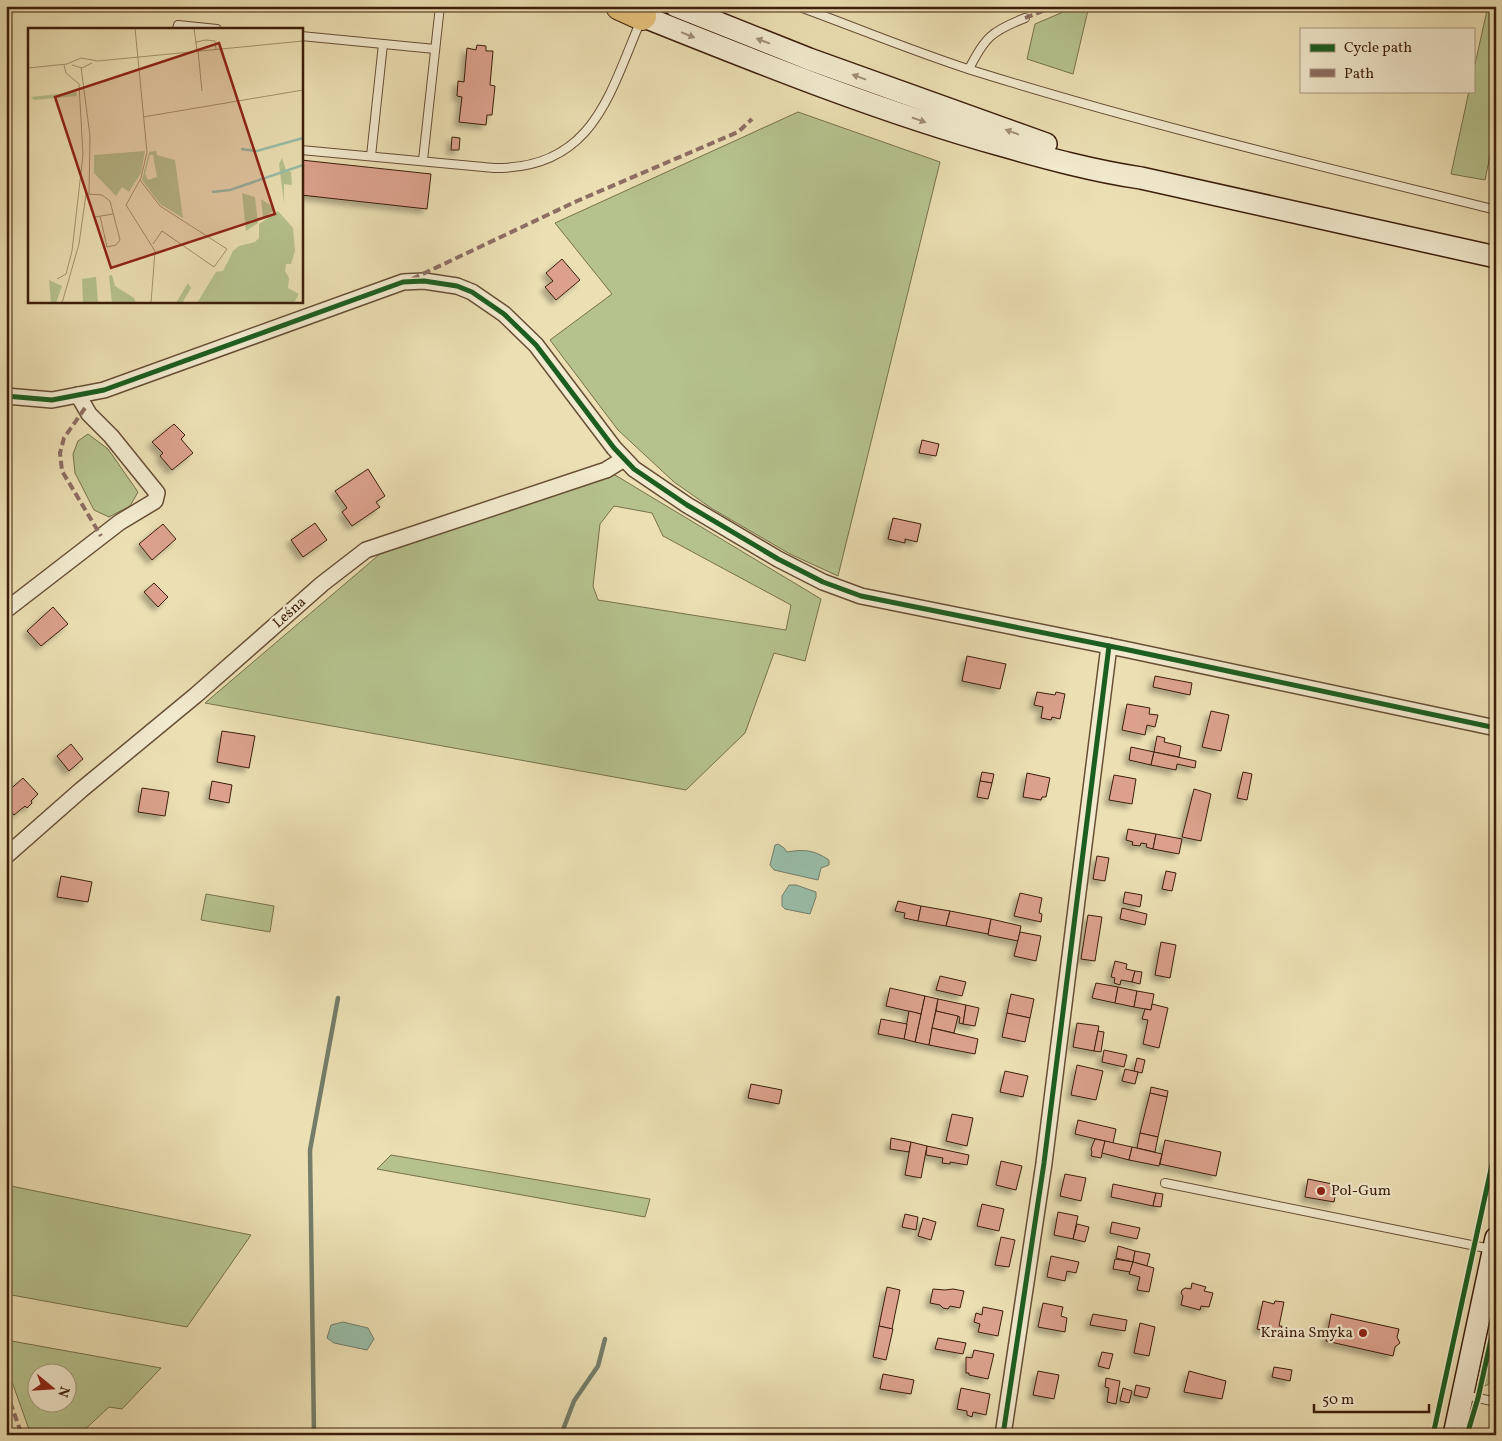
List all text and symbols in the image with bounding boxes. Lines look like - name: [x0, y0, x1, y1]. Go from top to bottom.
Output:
- inset map: [28, 28, 302, 302]
- legend: [1300, 28, 1474, 92]
- one-way arrow: [680, 31, 695, 39]
- one-way arrow: [756, 37, 771, 44]
- text: Cycle path: [1344, 38, 1412, 59]
- text: Path: [1344, 64, 1374, 85]
- one-way arrow: [852, 73, 867, 80]
- one-way arrow: [912, 117, 927, 125]
- one-way arrow: [1004, 128, 1019, 136]
- street label: Leśna: [269, 592, 311, 634]
- place label: Pol-Gum: [1331, 1181, 1391, 1202]
- marker: Pol-Gum: [1315, 1185, 1327, 1197]
- place label: Kraina Smyka: [1260, 1323, 1353, 1344]
- marker: Kraina Smyka: [1357, 1327, 1369, 1339]
- north arrow: [28, 1364, 78, 1414]
- scale bar: [1314, 1381, 1430, 1413]
- text: N: [52, 1384, 74, 1399]
- text: 50 m: [1322, 1390, 1354, 1411]

